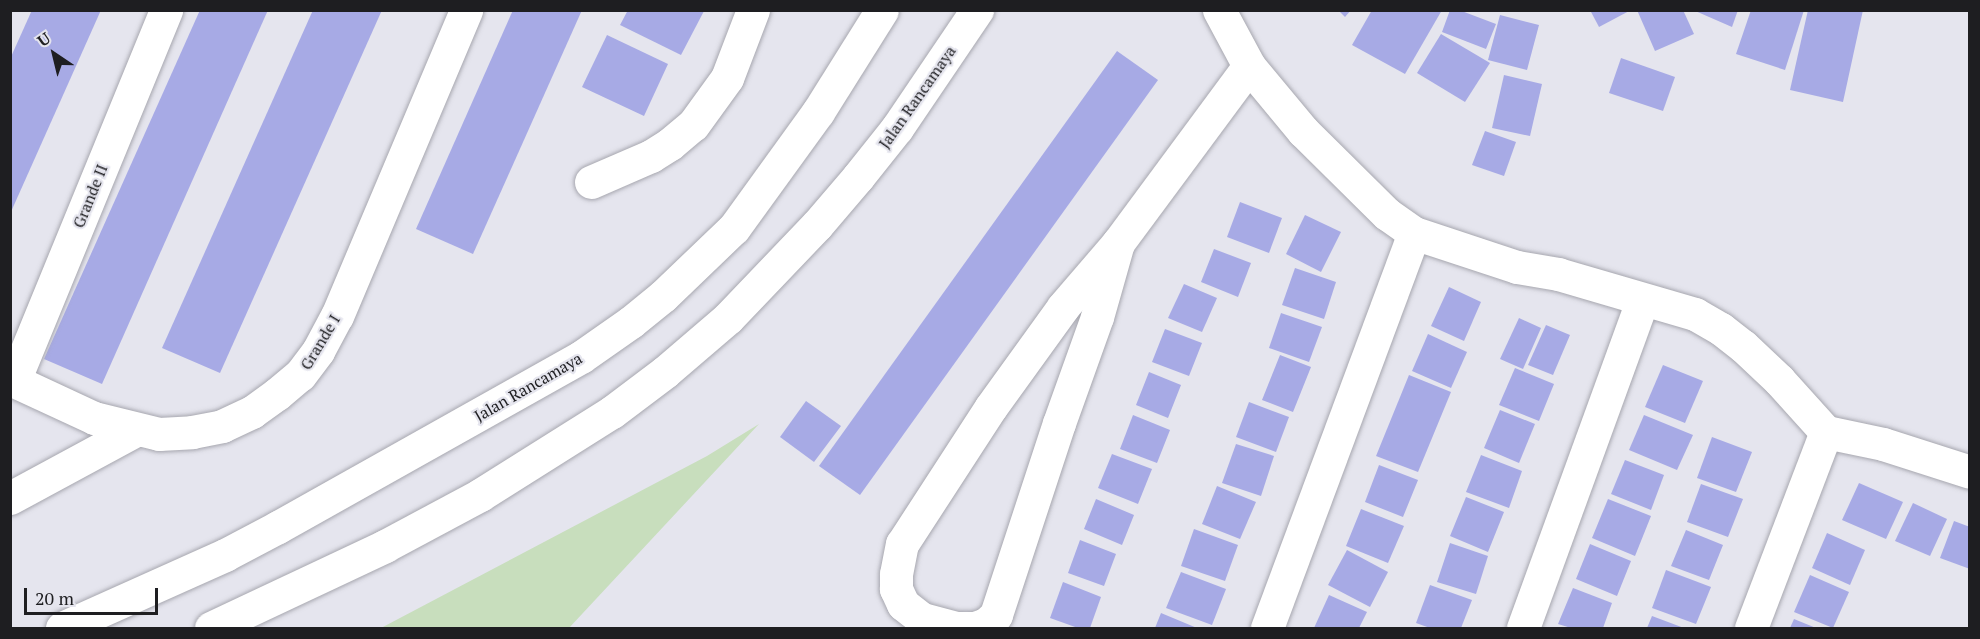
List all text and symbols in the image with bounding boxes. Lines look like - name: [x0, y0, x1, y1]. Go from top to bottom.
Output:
- north arrow: [24, 24, 84, 84]
- text: U: [33, 27, 55, 52]
- street label: Jalan Rancamaya: [874, 42, 960, 152]
- street label: Grande II: [69, 161, 111, 231]
- street label: Grande I: [296, 311, 344, 373]
- street label: Jalan Rancamaya: [471, 348, 585, 426]
- scale bar: [27, 576, 160, 614]
- text: 20 m: [35, 586, 74, 610]

